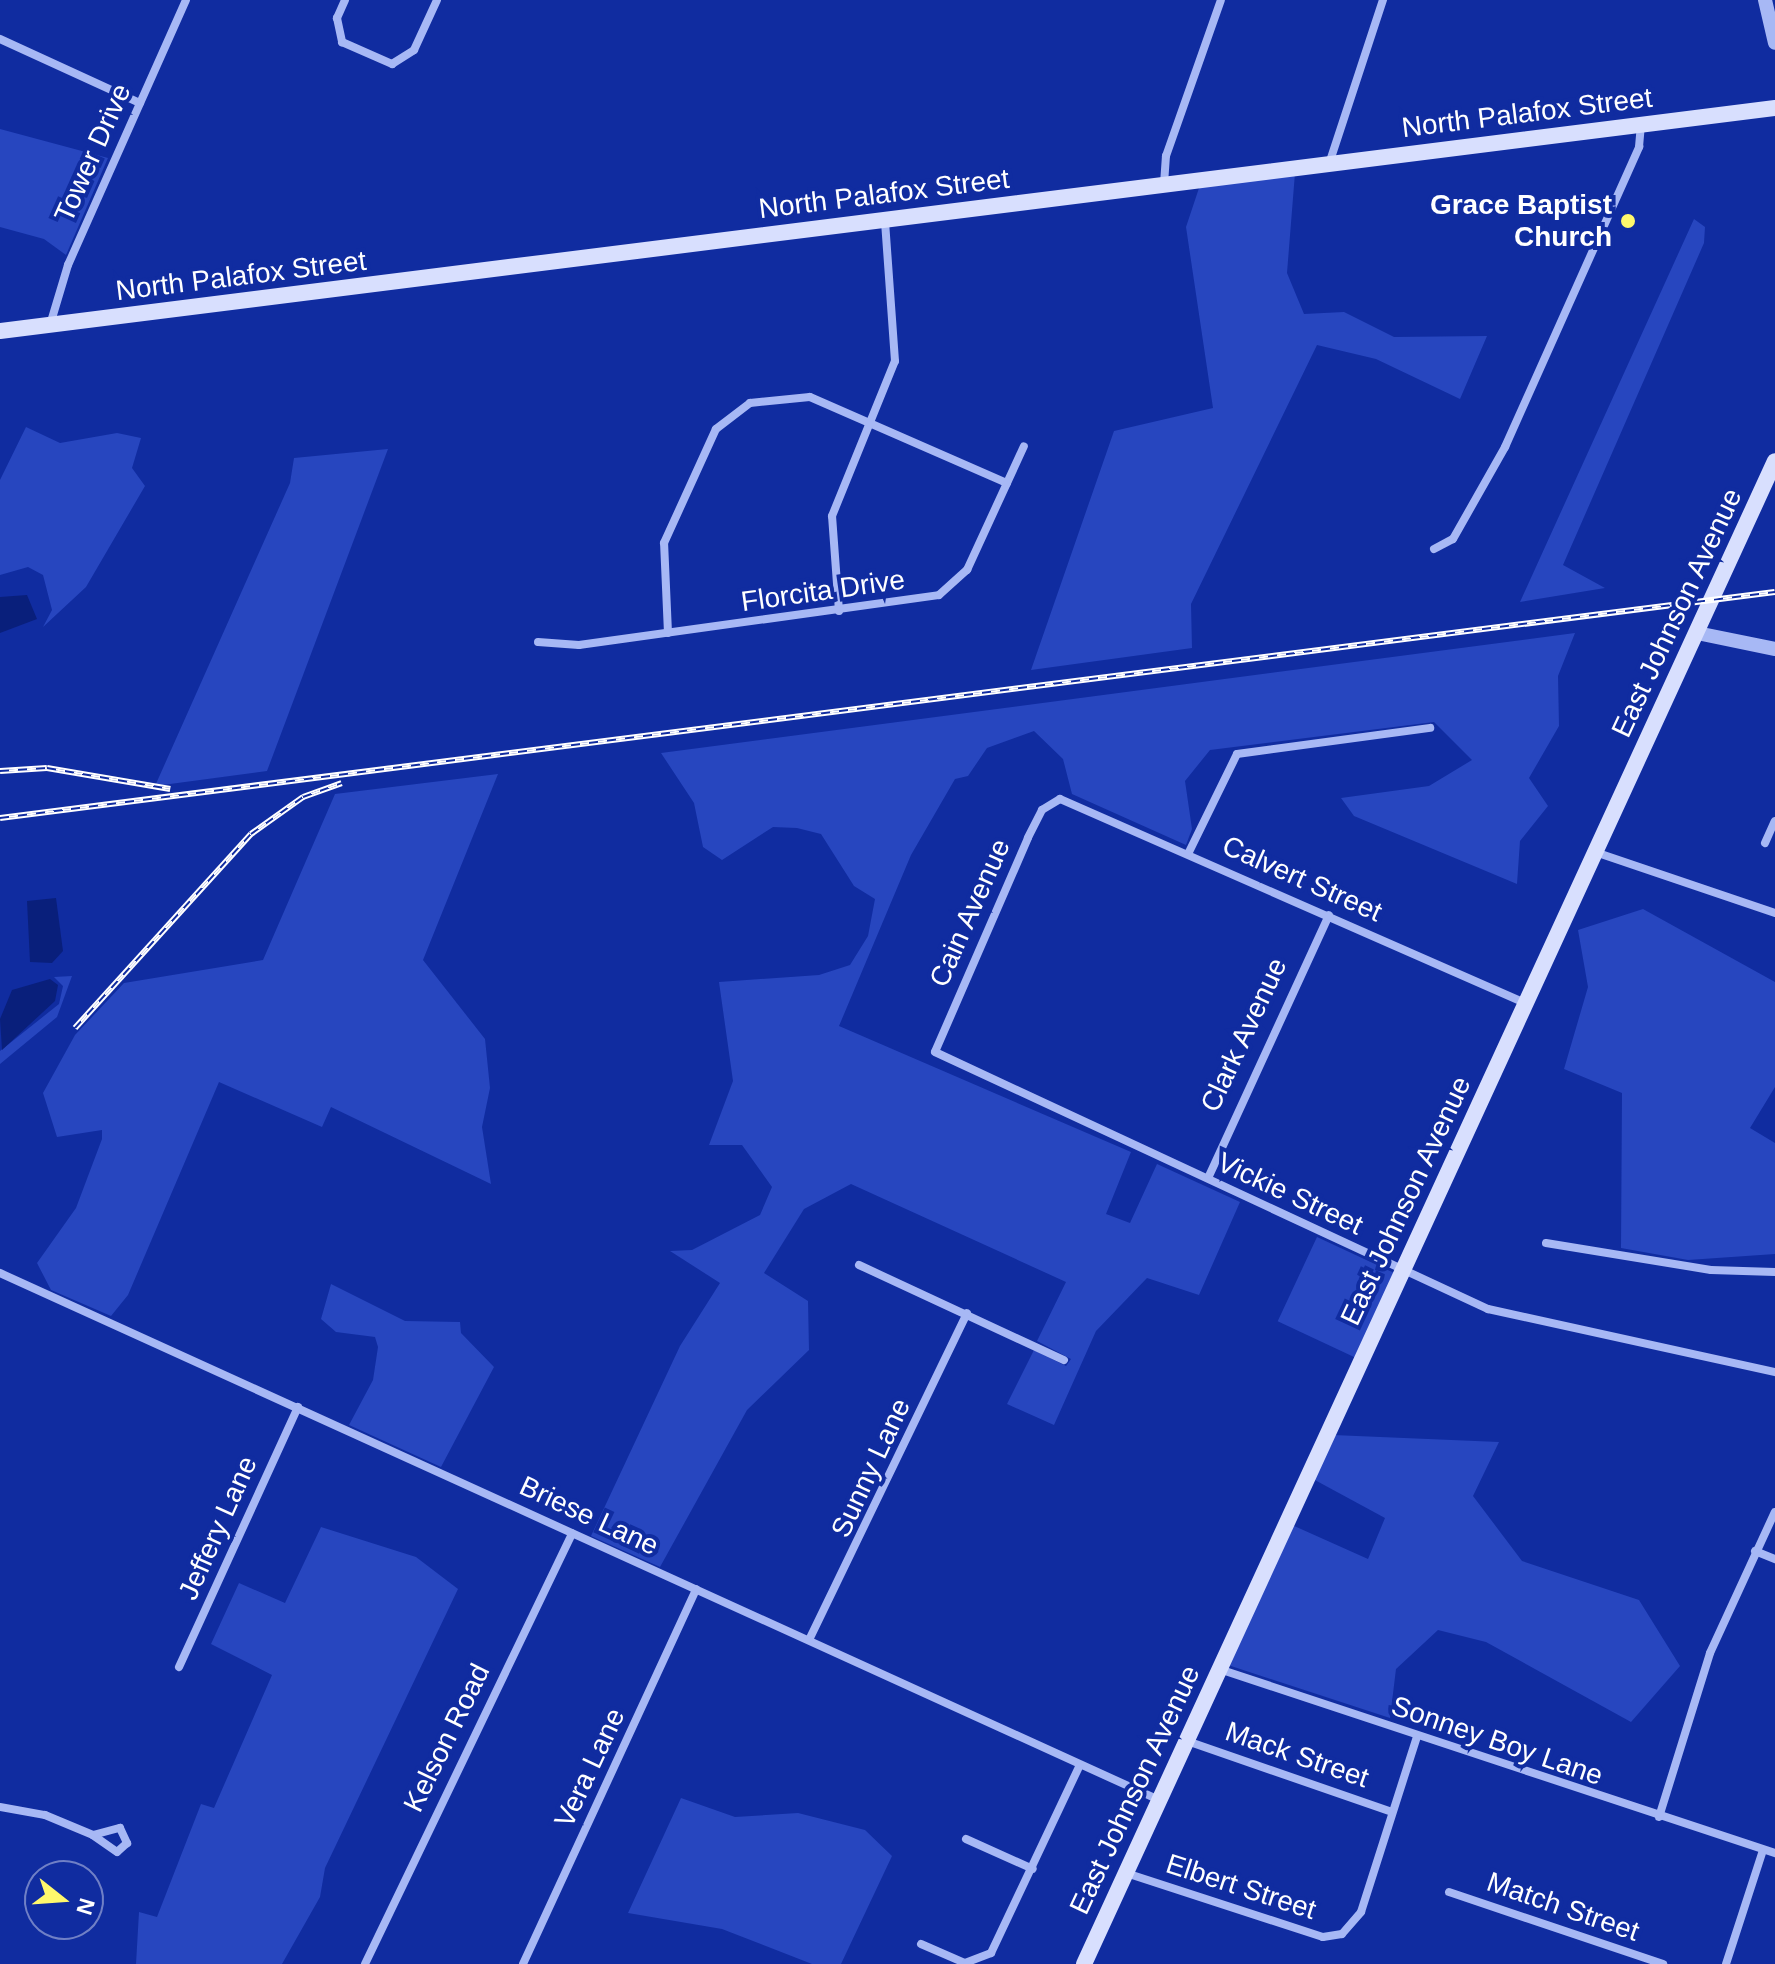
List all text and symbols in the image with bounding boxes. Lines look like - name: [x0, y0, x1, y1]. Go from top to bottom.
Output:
- street label: Tower Drive: [48, 79, 138, 227]
- street label: North Palafox Street: [1400, 81, 1654, 145]
- street label: North Palafox Street: [757, 162, 1011, 226]
- place label: Grace Baptist Church: [1430, 188, 1612, 254]
- marker: Grace Baptist Church: [1619, 212, 1637, 230]
- street label: North Palafox Street: [114, 244, 368, 308]
- street label: East Johnson Avenue: [1604, 483, 1750, 743]
- street label: Florcita Drive: [739, 563, 907, 619]
- street label: Calvert Street: [1217, 829, 1387, 929]
- street label: Cain Avenue: [922, 833, 1018, 993]
- street label: Clark Avenue: [1193, 952, 1295, 1118]
- street label: East Johnson Avenue: [1333, 1071, 1479, 1331]
- street label: Vickie Street: [1212, 1146, 1368, 1242]
- street label: Sunny Lane: [824, 1393, 918, 1543]
- street label: Jeffery Lane: [171, 1451, 265, 1605]
- street label: Briese Lane: [514, 1469, 664, 1563]
- street label: Kelson Road: [397, 1659, 497, 1817]
- street label: East Johnson Avenue: [1062, 1660, 1208, 1920]
- street label: Sonney Boy Lane: [1387, 1689, 1607, 1793]
- street label: Vera Lane: [548, 1703, 632, 1833]
- street label: Mack Street: [1221, 1715, 1373, 1795]
- street label: Elbert Street: [1162, 1847, 1320, 1927]
- north arrow: [24, 1860, 104, 1940]
- street label: Match Street: [1482, 1865, 1644, 1949]
- text: N: [71, 1895, 100, 1918]

